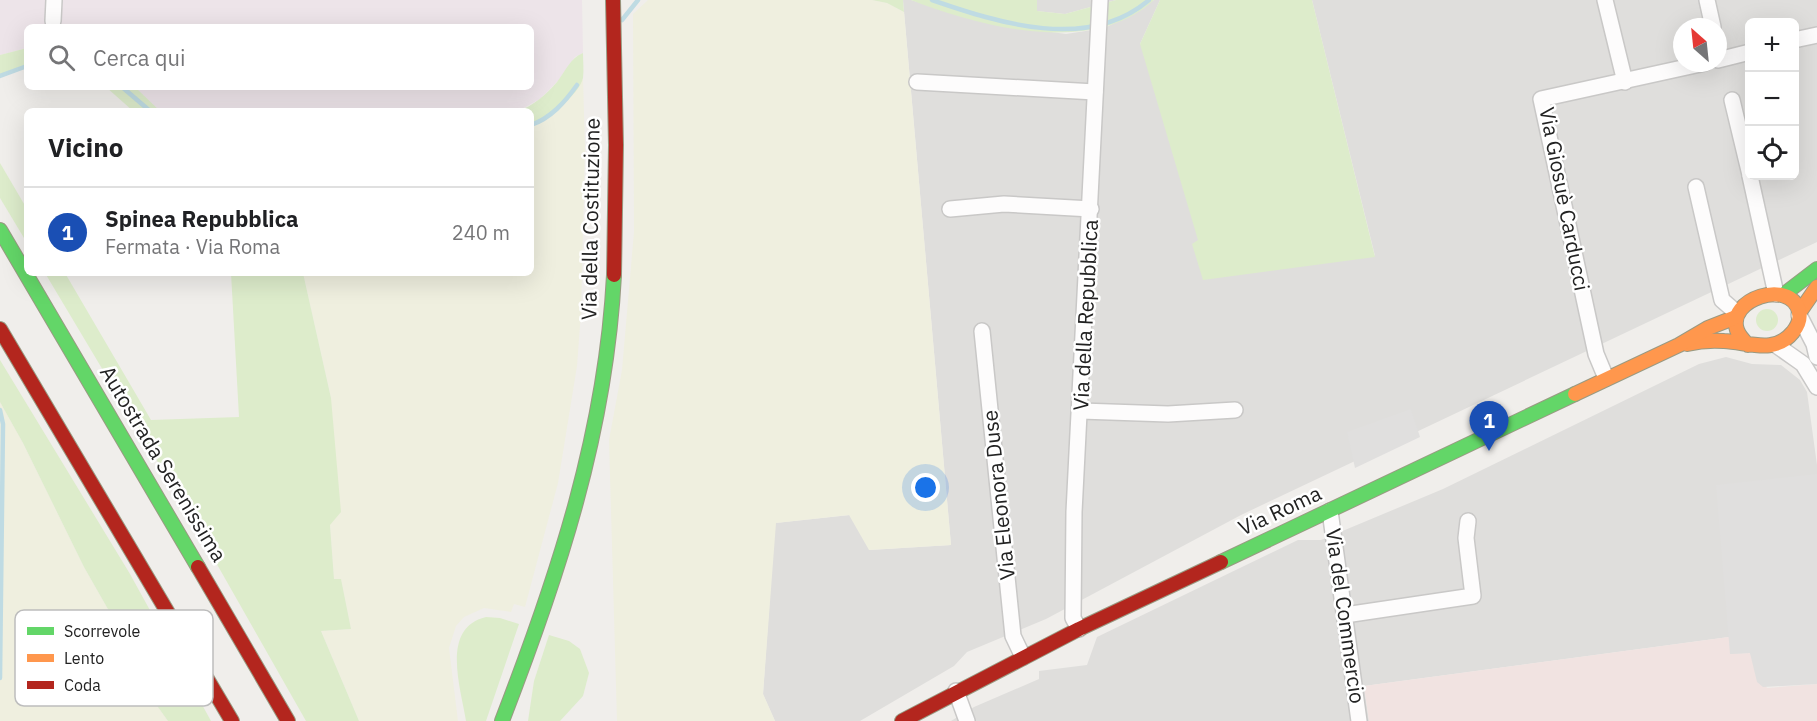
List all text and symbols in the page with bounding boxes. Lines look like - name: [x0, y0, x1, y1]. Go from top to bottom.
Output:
- north arrow: [1673, 18, 1727, 72]
- map controls: [1745, 18, 1799, 180]
- button: +: [1745, 18, 1799, 72]
- search box: [24, 24, 534, 90]
- icon: search: [45, 41, 78, 74]
- text: Cerca qui: [93, 43, 185, 72]
- button: −: [1745, 72, 1799, 126]
- street label: Via Giosuè Carducci: [1533, 105, 1597, 293]
- street label: Via della Costituzione: [574, 118, 606, 320]
- button: locate: [1745, 126, 1799, 180]
- text: Vicino: [48, 130, 123, 164]
- text: Spinea Repubblica: [105, 204, 299, 233]
- text: 1: [62, 219, 74, 246]
- text: 240 m: [452, 219, 510, 246]
- street label: Via della Repubblica: [1066, 219, 1104, 411]
- text: Fermata · Via Roma: [105, 233, 280, 260]
- street label: Autostrada Serenissima: [94, 360, 234, 567]
- pin: 1: [1470, 402, 1508, 451]
- street label: Via Eleonora Duse: [975, 409, 1021, 581]
- your location: [911, 473, 940, 502]
- street label: Via Roma: [1233, 479, 1326, 542]
- street label: Via del Commercio: [1320, 526, 1372, 705]
- legend: [15, 610, 213, 706]
- text: Scorrevole: [64, 621, 141, 641]
- text: Lento: [64, 648, 104, 668]
- text: Coda: [64, 675, 101, 695]

